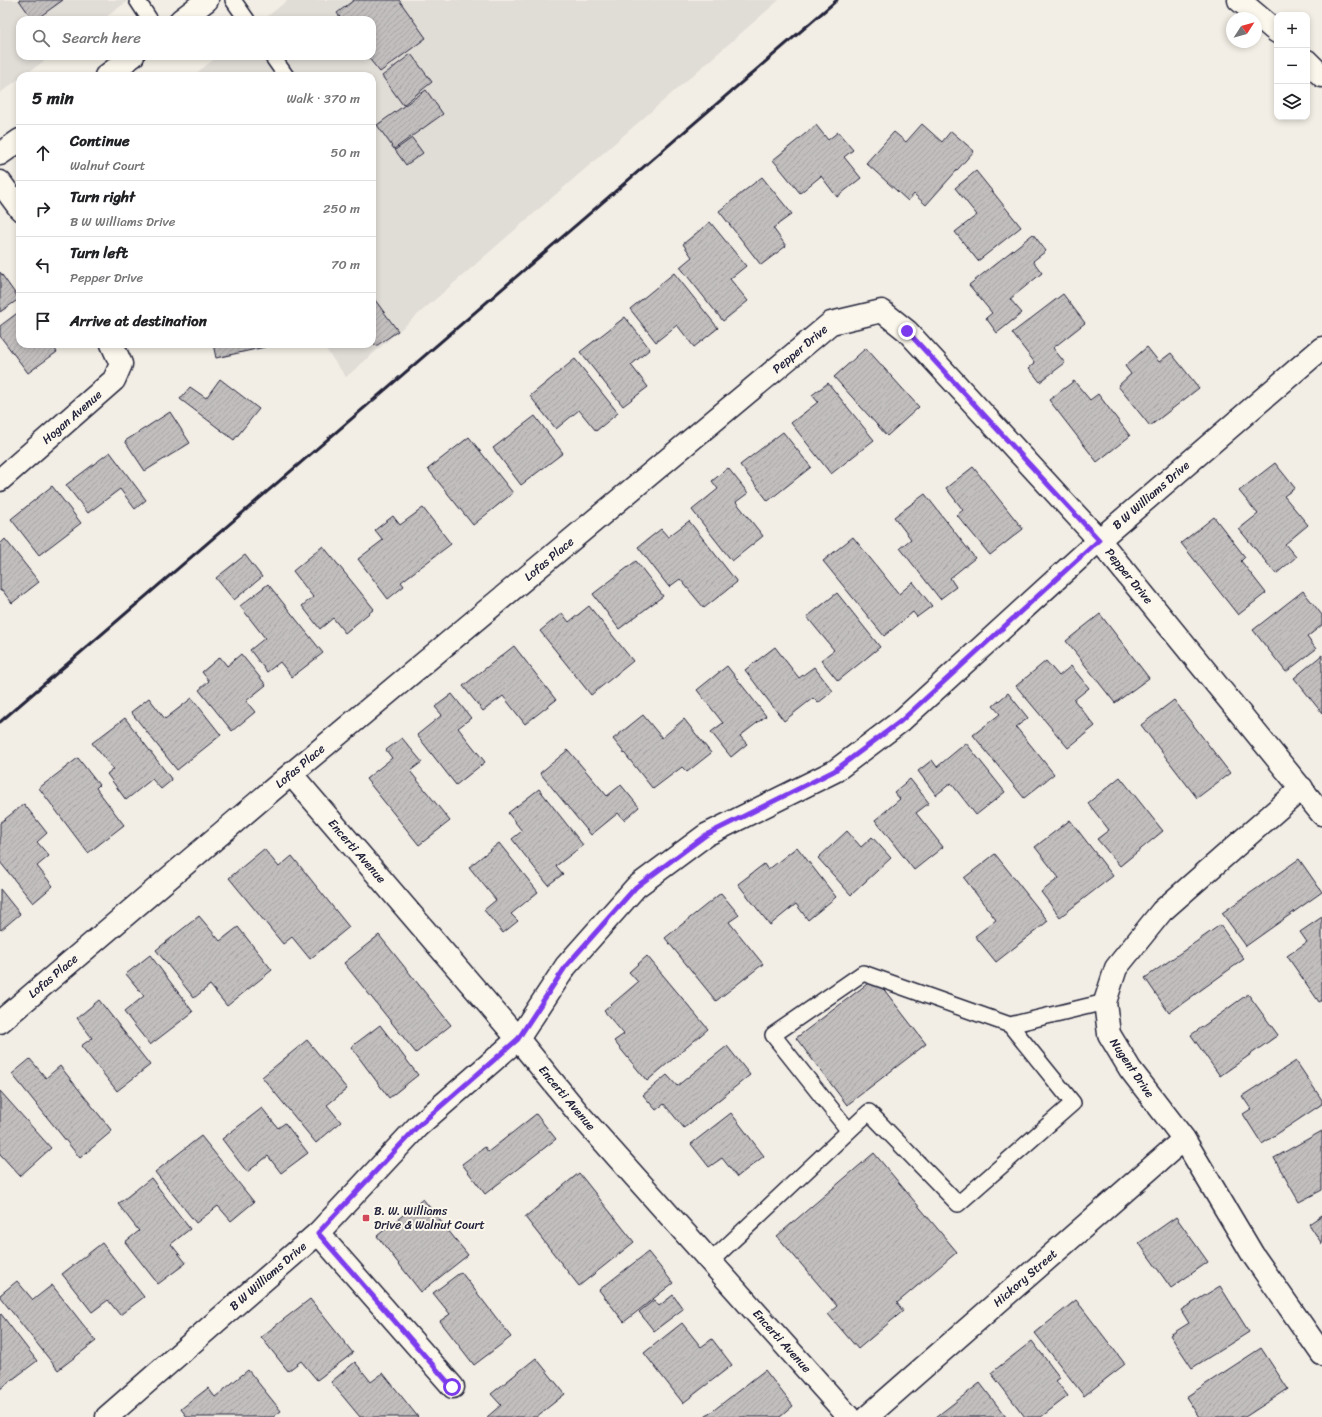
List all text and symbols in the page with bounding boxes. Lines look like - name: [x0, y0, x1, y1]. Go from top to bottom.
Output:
- north arrow: [1226, 12, 1262, 48]
- map controls: [1274, 12, 1310, 120]
- button: +: [1274, 12, 1310, 48]
- search box: [16, 16, 376, 60]
- text: Search here: [62, 25, 141, 51]
- icon: search: [30, 27, 52, 49]
- button: −: [1274, 48, 1310, 84]
- text: 5 min: [32, 83, 74, 113]
- button: layers: [1274, 84, 1310, 120]
- text: Walk · 370 m: [286, 87, 360, 110]
- text: Continue: [70, 128, 130, 154]
- text: 50 m: [330, 141, 360, 164]
- icon: ahead: [32, 142, 54, 164]
- text: Walnut Court: [70, 154, 145, 177]
- text: Turn right: [70, 184, 135, 210]
- text: 250 m: [323, 197, 360, 220]
- icon: right: [32, 198, 54, 220]
- text: B W Williams Drive: [70, 210, 175, 233]
- text: Turn left: [70, 240, 128, 266]
- text: 70 m: [331, 253, 360, 276]
- icon: left: [32, 254, 54, 276]
- text: Pepper Drive: [70, 266, 143, 289]
- text: Arrive at destination: [70, 308, 207, 334]
- icon: arrive: [32, 310, 54, 332]
- street label: Pepper Drive: [767, 319, 833, 379]
- route end: [898, 322, 916, 340]
- street label: Hogan Avenue: [37, 384, 107, 450]
- street label: B W Williams Drive: [1107, 455, 1195, 535]
- street label: Lofas Place: [519, 531, 579, 587]
- street label: Pepper Drive: [1099, 543, 1159, 609]
- street label: Lofas Place: [270, 738, 330, 794]
- street label: Encerti Avenue: [322, 814, 392, 888]
- street label: Lofas Place: [23, 948, 83, 1004]
- street label: Nugent Drive: [1104, 1033, 1160, 1103]
- street label: Encerti Avenue: [533, 1060, 601, 1136]
- place label: B. W. Williams Drive & Walnut Court: [374, 1200, 485, 1236]
- marker: B. W. Williams Drive & Walnut Court: [361, 1213, 371, 1223]
- street label: B W Williams Drive: [224, 1236, 312, 1316]
- street label: Hickory Street: [988, 1244, 1062, 1312]
- street label: Encerti Avenue: [747, 1304, 817, 1378]
- route start: [443, 1378, 461, 1396]

